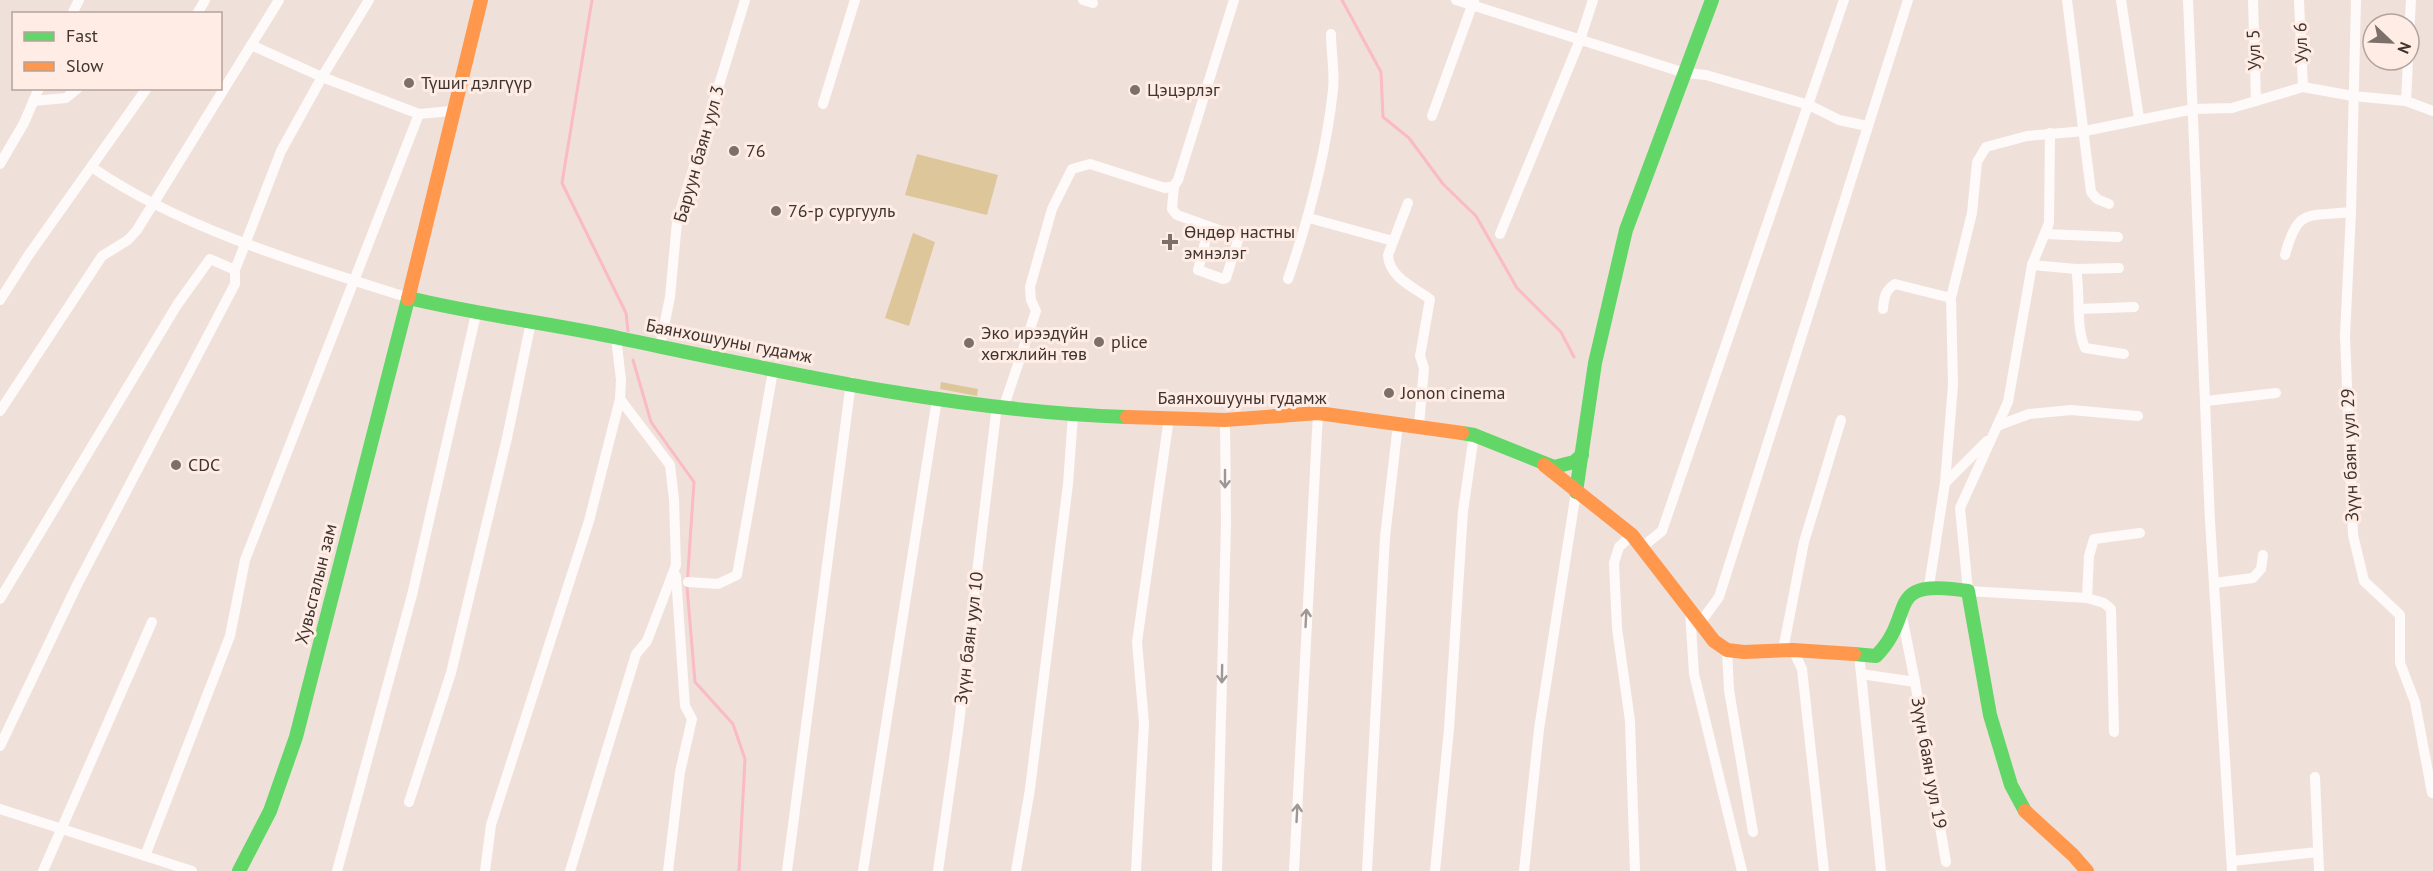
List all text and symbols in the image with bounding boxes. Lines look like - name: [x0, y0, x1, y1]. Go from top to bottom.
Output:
- legend: [12, 12, 222, 90]
- north arrow: [2361, 12, 2421, 72]
- street label: Уул 6: [2288, 22, 2313, 64]
- text: Fast: [66, 24, 98, 47]
- street label: Уул 5: [2241, 29, 2266, 71]
- text: N: [2394, 39, 2416, 57]
- text: Slow: [66, 54, 104, 77]
- place label: Түшиг дэлгүүр: [421, 71, 532, 94]
- marker: Түшиг дэлгүүр: [402, 76, 416, 90]
- place label: Цэцэрлэг: [1147, 78, 1220, 101]
- street label: Баруун баян уул 3: [668, 83, 729, 225]
- marker: Цэцэрлэг: [1128, 83, 1142, 97]
- place label: 76: [746, 139, 766, 162]
- marker: 76: [727, 144, 741, 158]
- place label: 76-р сургууль: [788, 199, 895, 222]
- marker: 76-р сургууль: [769, 204, 783, 218]
- place label: Өндөр настны эмнэлэг: [1184, 220, 1295, 264]
- marker: Өндөр настны эмнэлэг: [1161, 233, 1179, 251]
- street label: Баянхошууны гудамж: [644, 313, 814, 368]
- place label: Эко ирээдүйн хөгжлийн төв: [981, 321, 1088, 365]
- place label: plice: [1111, 330, 1148, 353]
- marker: plice: [1092, 335, 1106, 349]
- marker: Эко ирээдүйн хөгжлийн төв: [962, 336, 976, 350]
- place label: Jonon cinema: [1400, 381, 1506, 404]
- street label: Баянхошууны гудамж: [1157, 386, 1327, 409]
- marker: Jonon cinema: [1382, 386, 1396, 400]
- street label: Зүүн баян уул 29: [2336, 388, 2363, 522]
- place label: CDC: [188, 453, 220, 476]
- marker: CDC: [169, 458, 183, 472]
- one-way arrow: [1219, 468, 1231, 488]
- street label: Хувьсгалын зам: [289, 521, 342, 647]
- street label: Зүүн баян уул 10: [949, 570, 988, 706]
- one-way arrow: [1301, 608, 1312, 628]
- one-way arrow: [1216, 663, 1227, 683]
- street label: Зүүн баян уул 19: [1907, 695, 1952, 831]
- one-way arrow: [1291, 803, 1302, 823]

